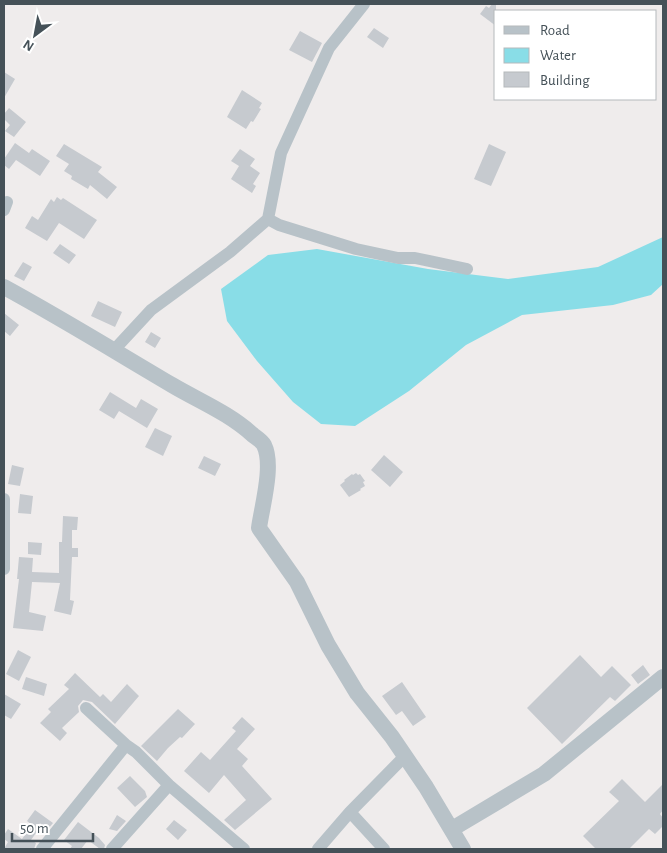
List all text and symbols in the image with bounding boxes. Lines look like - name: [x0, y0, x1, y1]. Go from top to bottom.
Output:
- north arrow: [10, 10, 60, 60]
- legend: [494, 10, 657, 100]
- text: Road: [540, 23, 570, 38]
- text: N: [21, 37, 36, 54]
- text: Water: [540, 48, 576, 63]
- text: Building: [540, 73, 590, 88]
- scale bar: [12, 810, 94, 842]
- text: 50 m: [20, 821, 49, 836]

